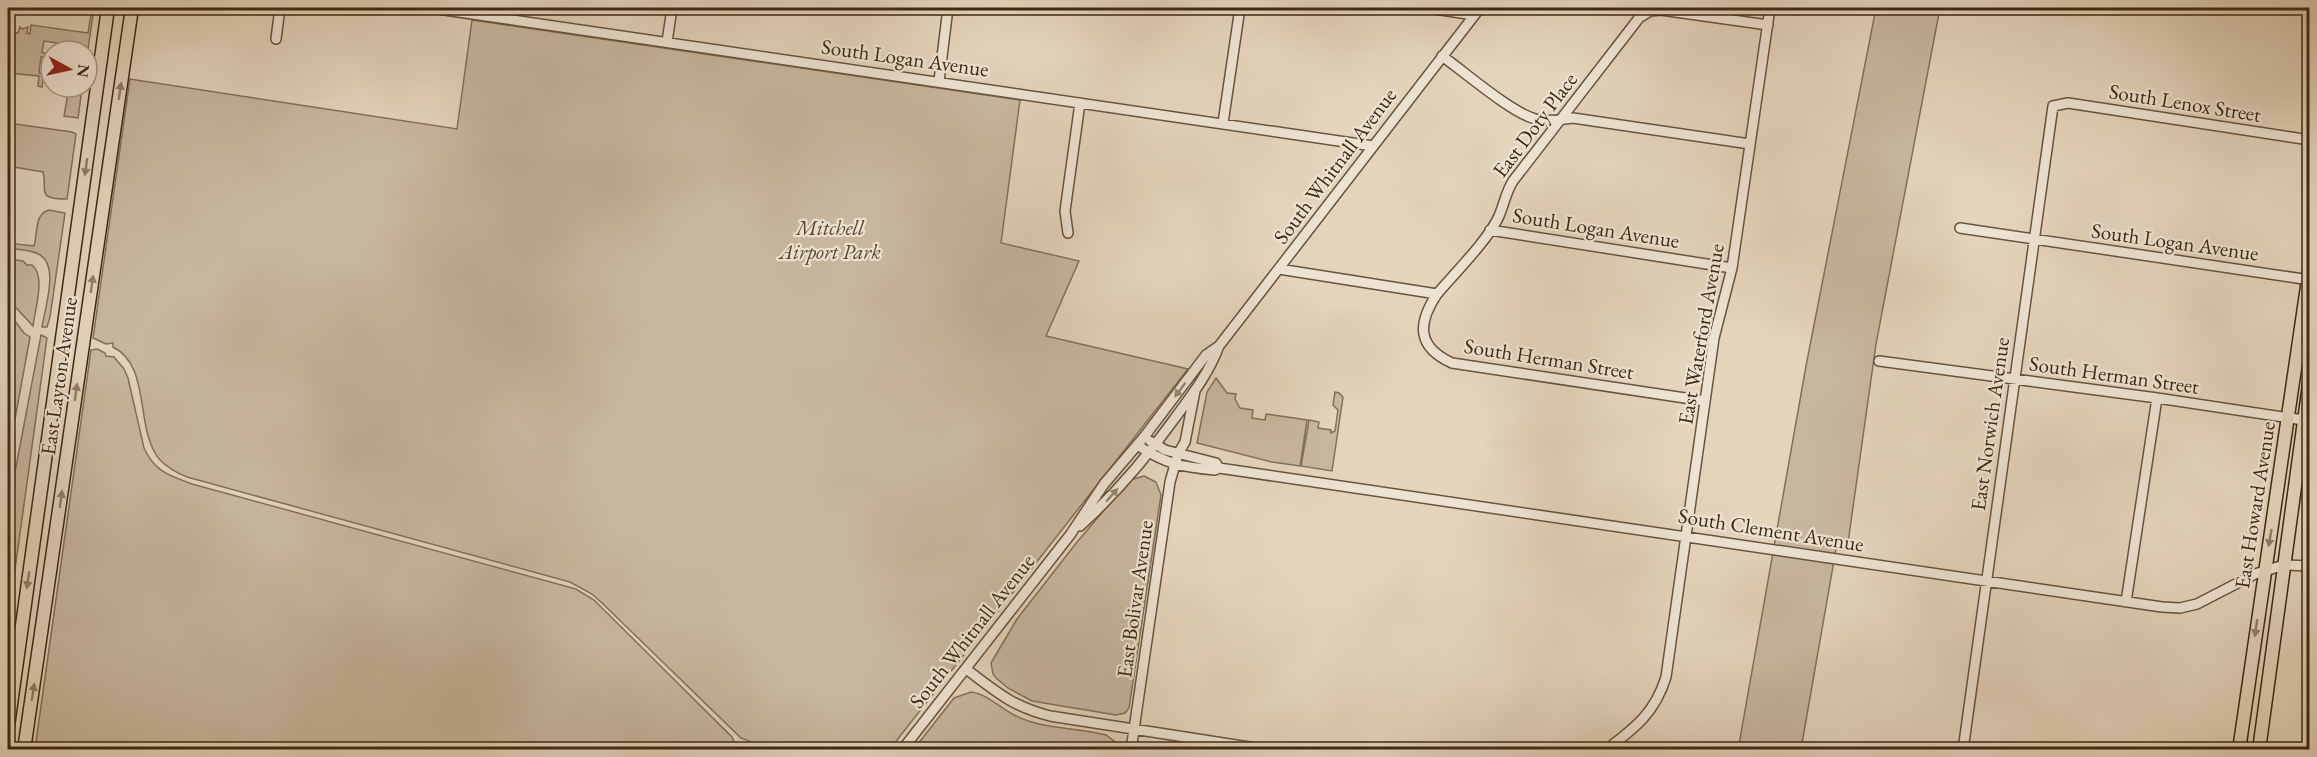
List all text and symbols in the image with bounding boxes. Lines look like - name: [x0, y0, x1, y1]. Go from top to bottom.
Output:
- street label: South Logan Avenue: [820, 32, 990, 83]
- north arrow: [39, 39, 99, 99]
- text: N: [72, 63, 95, 79]
- street label: East Doty Place: [1486, 67, 1583, 183]
- street label: South Lenox Street: [2107, 77, 2263, 128]
- one-way arrow: [115, 81, 124, 100]
- street label: South Whitnall Avenue: [1267, 82, 1402, 249]
- one-way arrow: [82, 157, 91, 176]
- street label: South Logan Avenue: [1511, 201, 1681, 254]
- park label: Mitchell Airport Park: [777, 214, 881, 265]
- street label: South Logan Avenue: [2090, 216, 2260, 267]
- street label: East Waterford Avenue: [1671, 241, 1730, 426]
- one-way arrow: [87, 274, 96, 293]
- street label: East Layton Avenue: [34, 295, 83, 457]
- street label: South Herman Street: [1462, 332, 1636, 385]
- street label: East Norwich Avenue: [1964, 336, 2015, 512]
- street label: South Herman Street: [2027, 349, 2201, 400]
- one-way arrow: [72, 382, 81, 401]
- one-way arrow: [1174, 382, 1186, 397]
- street label: East Howard Avenue: [2228, 419, 2281, 590]
- one-way arrow: [1105, 488, 1118, 503]
- one-way arrow: [56, 489, 65, 508]
- street label: South Clement Avenue: [1676, 501, 1866, 558]
- street label: East Bolivar Avenue: [1110, 519, 1159, 679]
- one-way arrow: [2265, 529, 2274, 548]
- street label: South Whitnall Avenue: [903, 548, 1040, 713]
- one-way arrow: [24, 571, 33, 590]
- one-way arrow: [2252, 619, 2261, 638]
- one-way arrow: [28, 682, 37, 701]

